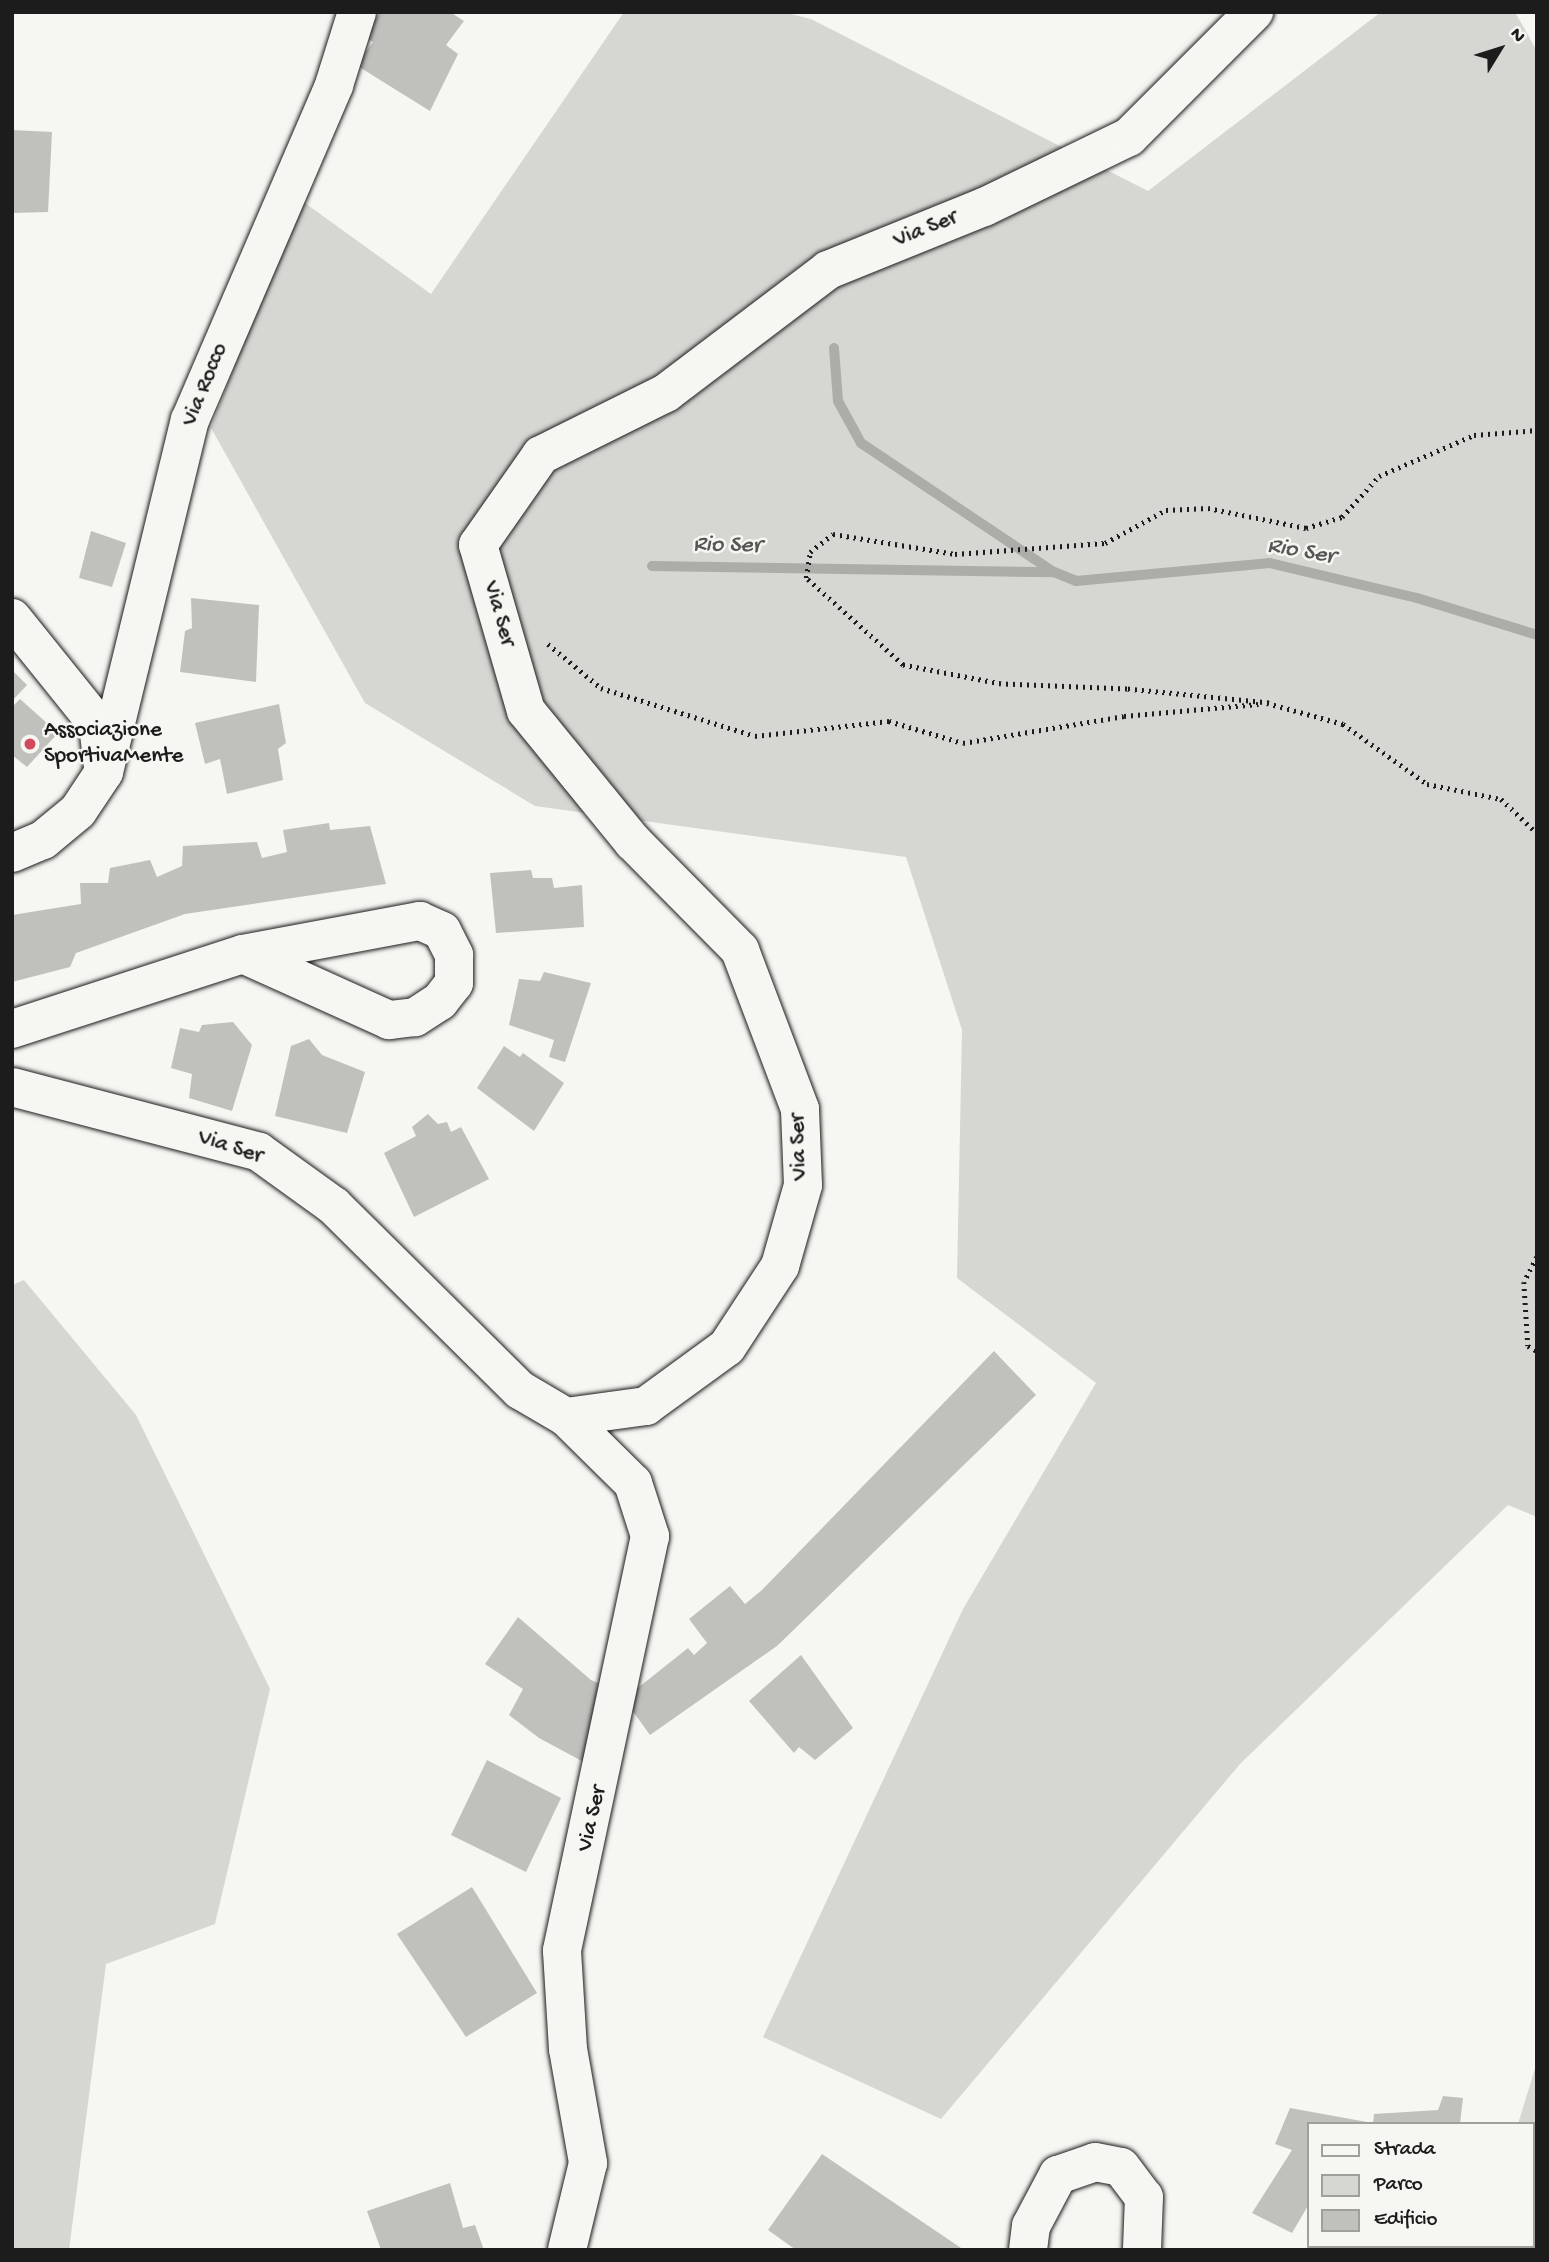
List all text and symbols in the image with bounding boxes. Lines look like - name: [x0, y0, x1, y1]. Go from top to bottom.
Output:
- north arrow: [1465, 14, 1535, 84]
- text: N: [1504, 24, 1530, 48]
- street label: Via Ser: [890, 205, 962, 255]
- street label: Via Rocco: [177, 339, 235, 431]
- water label: Rio Ser: [693, 531, 761, 561]
- water label: Rio Ser: [1265, 532, 1337, 572]
- street label: Via Ser: [476, 578, 520, 650]
- place label: Associazione SportivaMente: [44, 717, 183, 771]
- marker: Associazione SportivaMente: [22, 736, 38, 752]
- street label: Via Ser: [785, 1113, 815, 1181]
- street label: Via Ser: [194, 1125, 266, 1171]
- street label: Via Ser: [572, 1783, 614, 1855]
- legend: [1308, 2122, 1535, 2248]
- text: Strada: [1374, 2138, 1435, 2163]
- text: Parco: [1374, 2173, 1423, 2198]
- text: Edificio: [1374, 2208, 1438, 2233]

